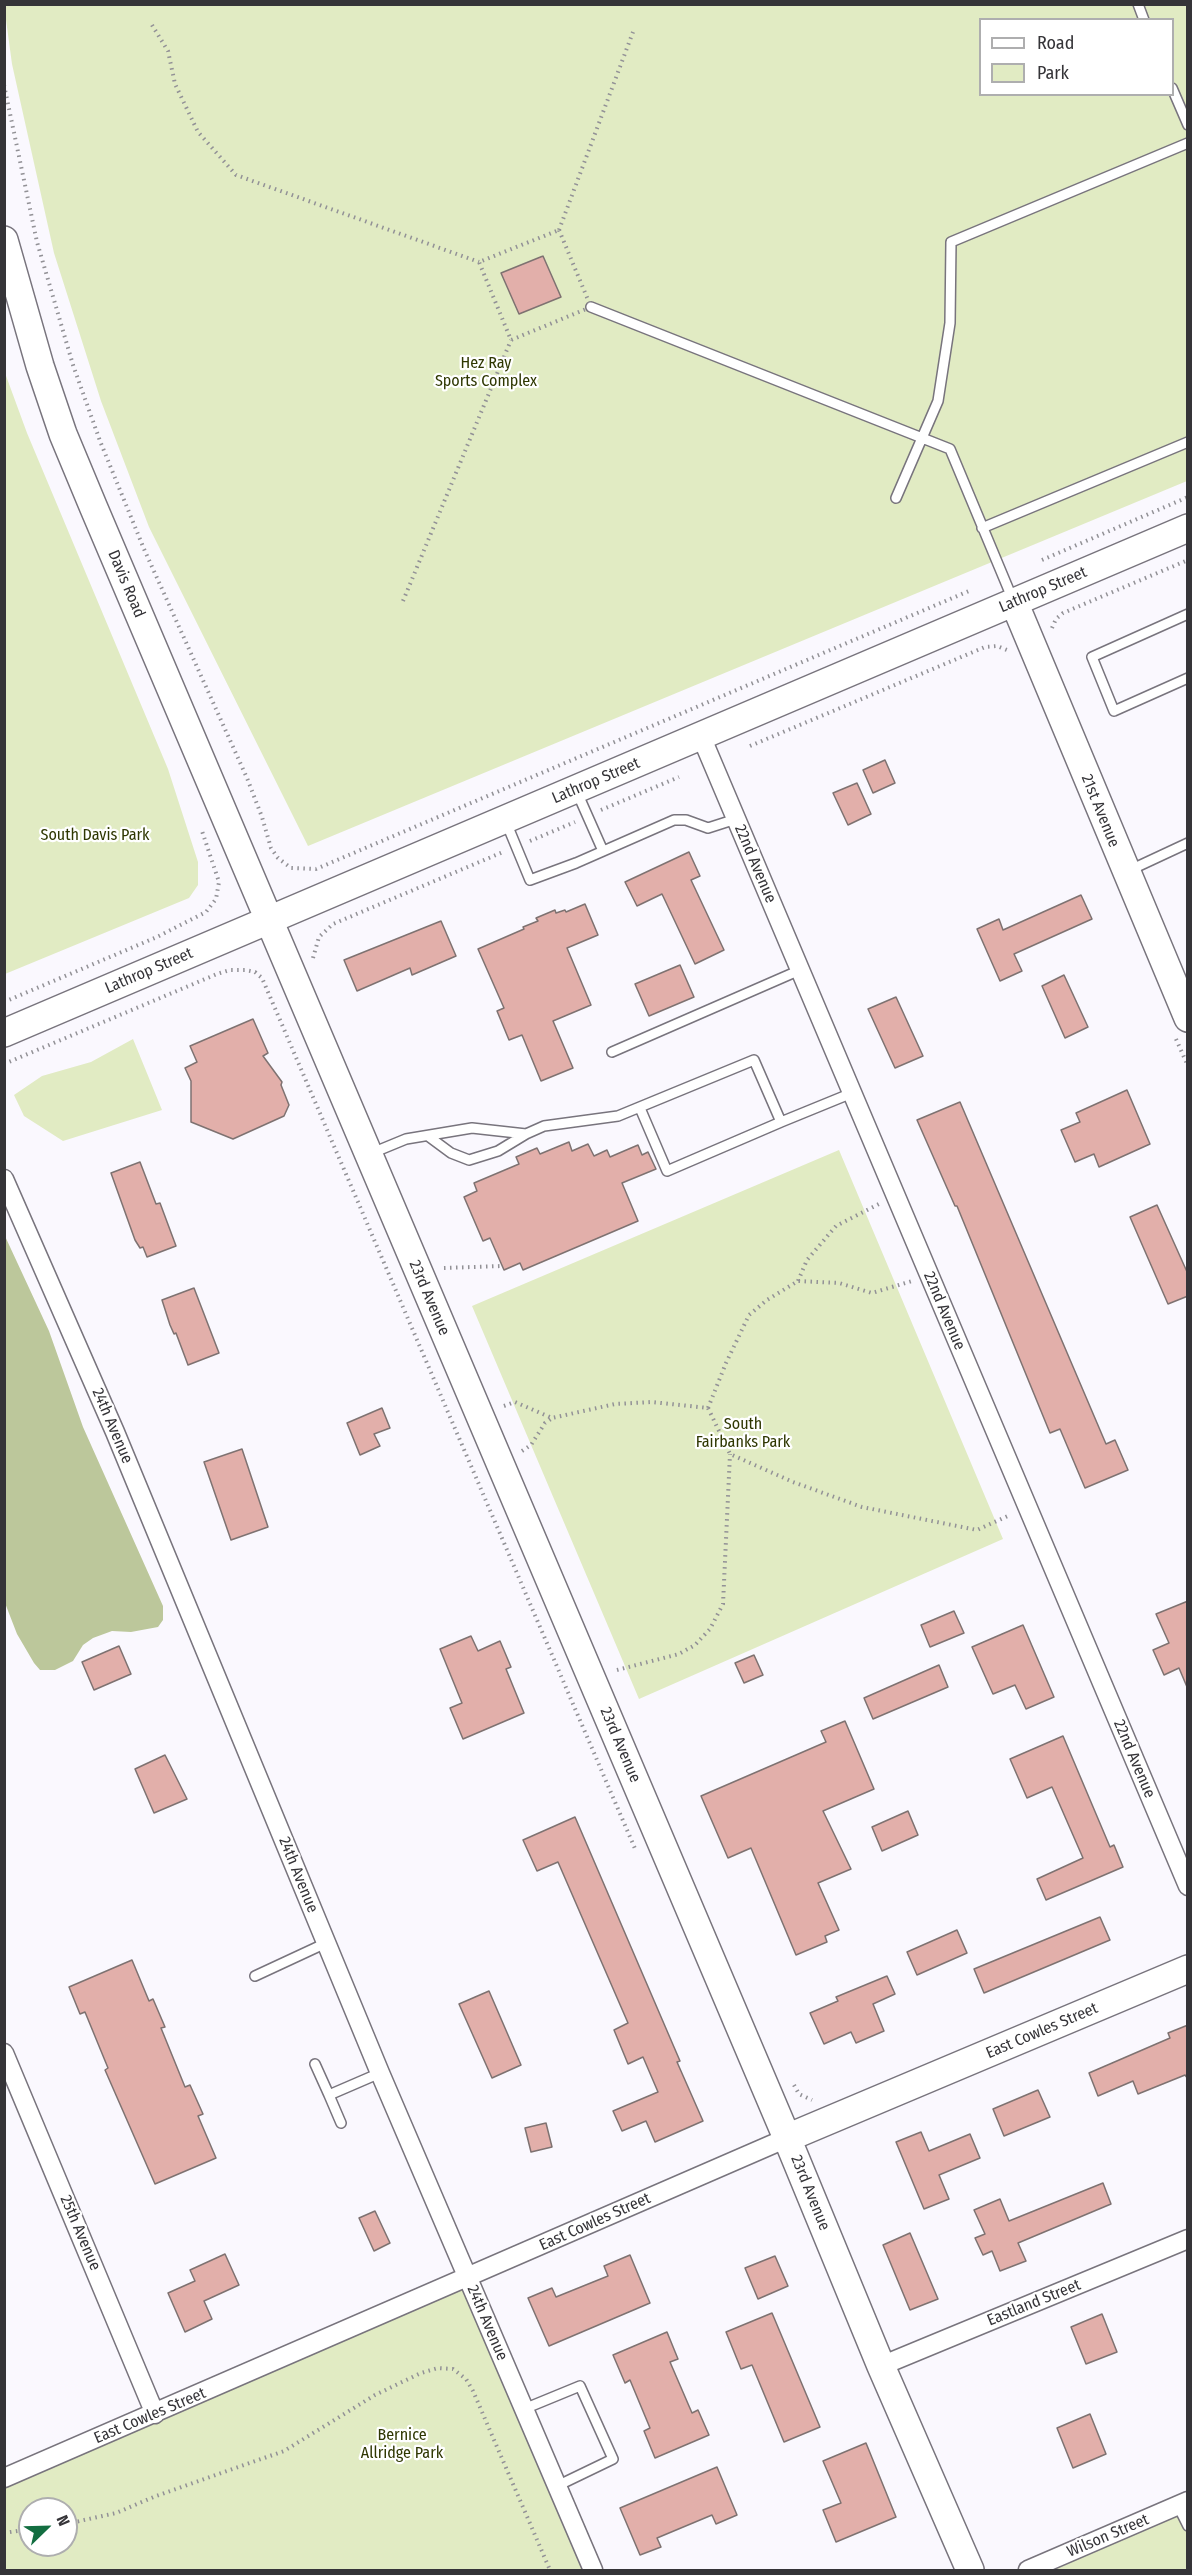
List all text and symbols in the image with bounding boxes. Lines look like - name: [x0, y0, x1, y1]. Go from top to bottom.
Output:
- legend: [979, 18, 1174, 96]
- text: Road: [1037, 32, 1074, 54]
- text: Park: [1037, 62, 1069, 84]
- park label: Hez Ray Sports Complex: [435, 354, 537, 392]
- street label: Davis Road: [103, 547, 149, 621]
- street label: Lathrop Street: [996, 563, 1090, 617]
- street label: Lathrop Street: [549, 754, 643, 808]
- street label: 21st Avenue: [1077, 772, 1123, 850]
- street label: 22nd Avenue: [730, 822, 780, 906]
- park label: South Davis Park: [40, 826, 150, 846]
- street label: Lathrop Street: [102, 944, 196, 998]
- street label: 23rd Avenue: [405, 1258, 453, 1338]
- street label: 22nd Avenue: [919, 1269, 969, 1353]
- street label: 24th Avenue: [88, 1385, 136, 1467]
- park label: South Fairbanks Park: [696, 1415, 790, 1453]
- street label: 23rd Avenue: [596, 1705, 644, 1785]
- street label: 22nd Avenue: [1109, 1717, 1159, 1801]
- street label: 24th Avenue: [274, 1834, 322, 1916]
- street label: East Cowles Street: [983, 1999, 1101, 2063]
- street label: 23rd Avenue: [786, 2152, 834, 2234]
- street label: East Cowles Street: [536, 2189, 654, 2255]
- street label: 25th Avenue: [56, 2193, 104, 2273]
- street label: Eastland Street: [984, 2276, 1084, 2330]
- street label: 24th Avenue: [463, 2282, 511, 2364]
- street label: East Cowles Street: [91, 2384, 209, 2448]
- park label: Bernice Allridge Park: [361, 2426, 443, 2464]
- north arrow: [18, 2497, 78, 2557]
- street label: Wilson Street: [1064, 2510, 1152, 2562]
- text: N: [53, 2512, 74, 2529]

